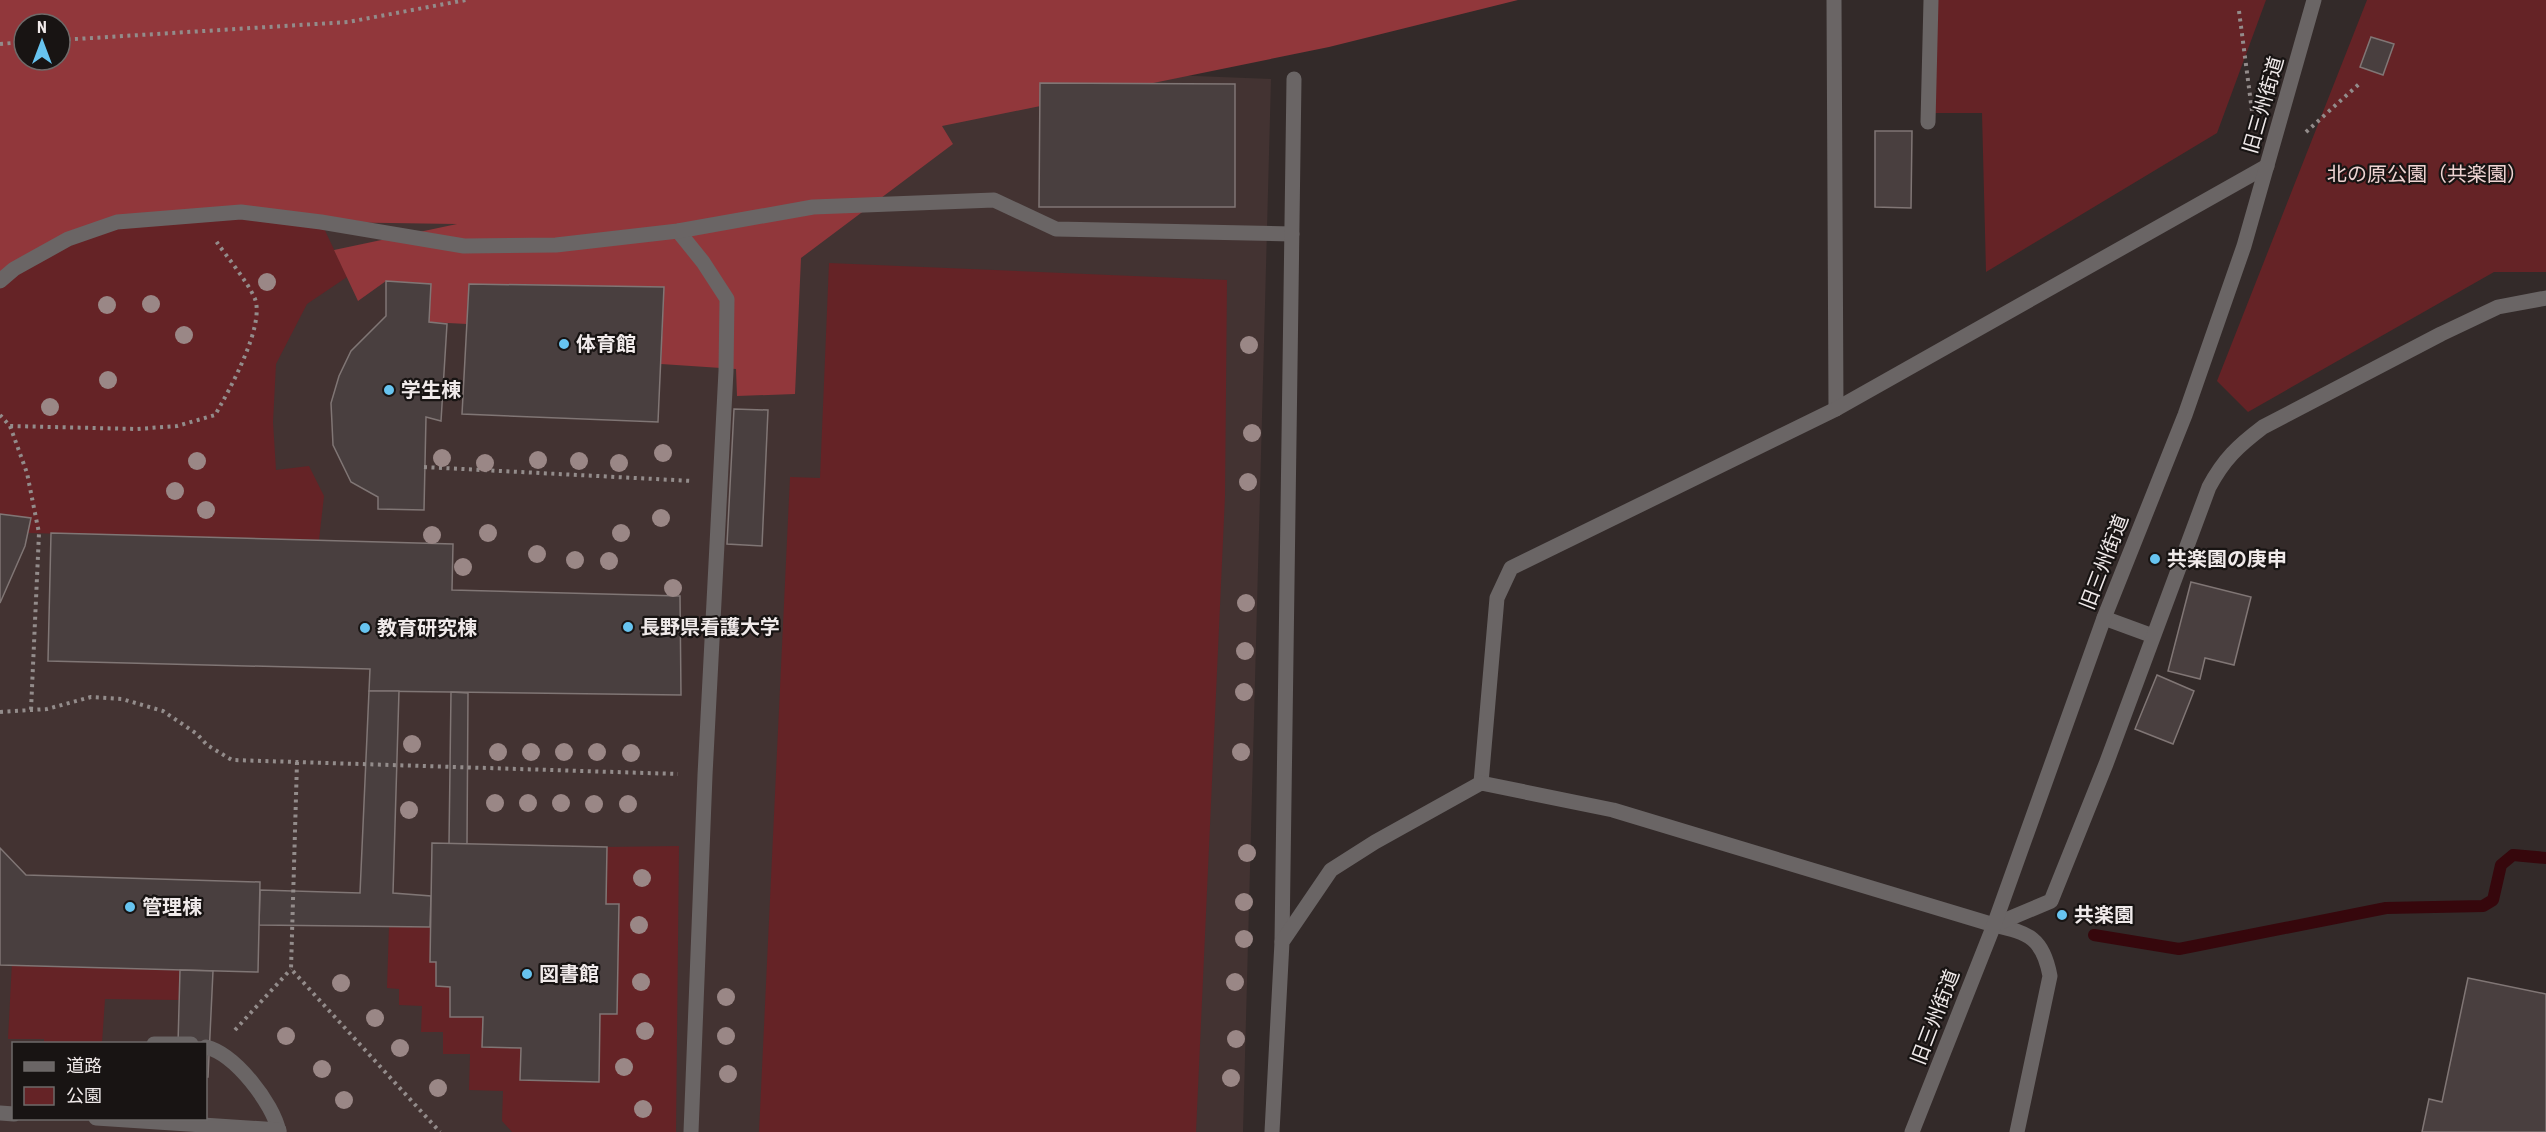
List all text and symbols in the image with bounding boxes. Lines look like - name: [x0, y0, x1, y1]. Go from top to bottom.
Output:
- north arrow: [12, 12, 72, 72]
- text: N: [37, 18, 47, 37]
- street label: 旧三州街道: [2238, 54, 2288, 156]
- park label: 北の原公園（共楽園）: [2327, 162, 2527, 186]
- place label: 体育館: [576, 332, 636, 356]
- marker: 体育館: [557, 337, 571, 351]
- place label: 学生棟: [401, 378, 461, 402]
- marker: 学生棟: [382, 383, 396, 397]
- street label: 旧三州街道: [2075, 511, 2133, 613]
- place label: 共楽園の庚申: [2167, 547, 2287, 571]
- marker: 共楽園の庚申: [2148, 552, 2162, 566]
- place label: 長野県看護大学: [640, 615, 780, 639]
- place label: 教育研究棟: [377, 616, 477, 640]
- marker: 長野県看護大学: [621, 620, 635, 634]
- marker: 教育研究棟: [358, 621, 372, 635]
- place label: 管理棟: [142, 895, 202, 919]
- marker: 管理棟: [123, 900, 137, 914]
- place label: 共楽園: [2074, 903, 2134, 927]
- marker: 共楽園: [2055, 908, 2069, 922]
- place label: 図書館: [539, 962, 599, 986]
- street label: 旧三州街道: [1906, 966, 1964, 1068]
- marker: 図書館: [520, 967, 534, 981]
- legend: [12, 1042, 207, 1120]
- text: 道路: [66, 1055, 102, 1076]
- text: 公園: [66, 1085, 102, 1106]

